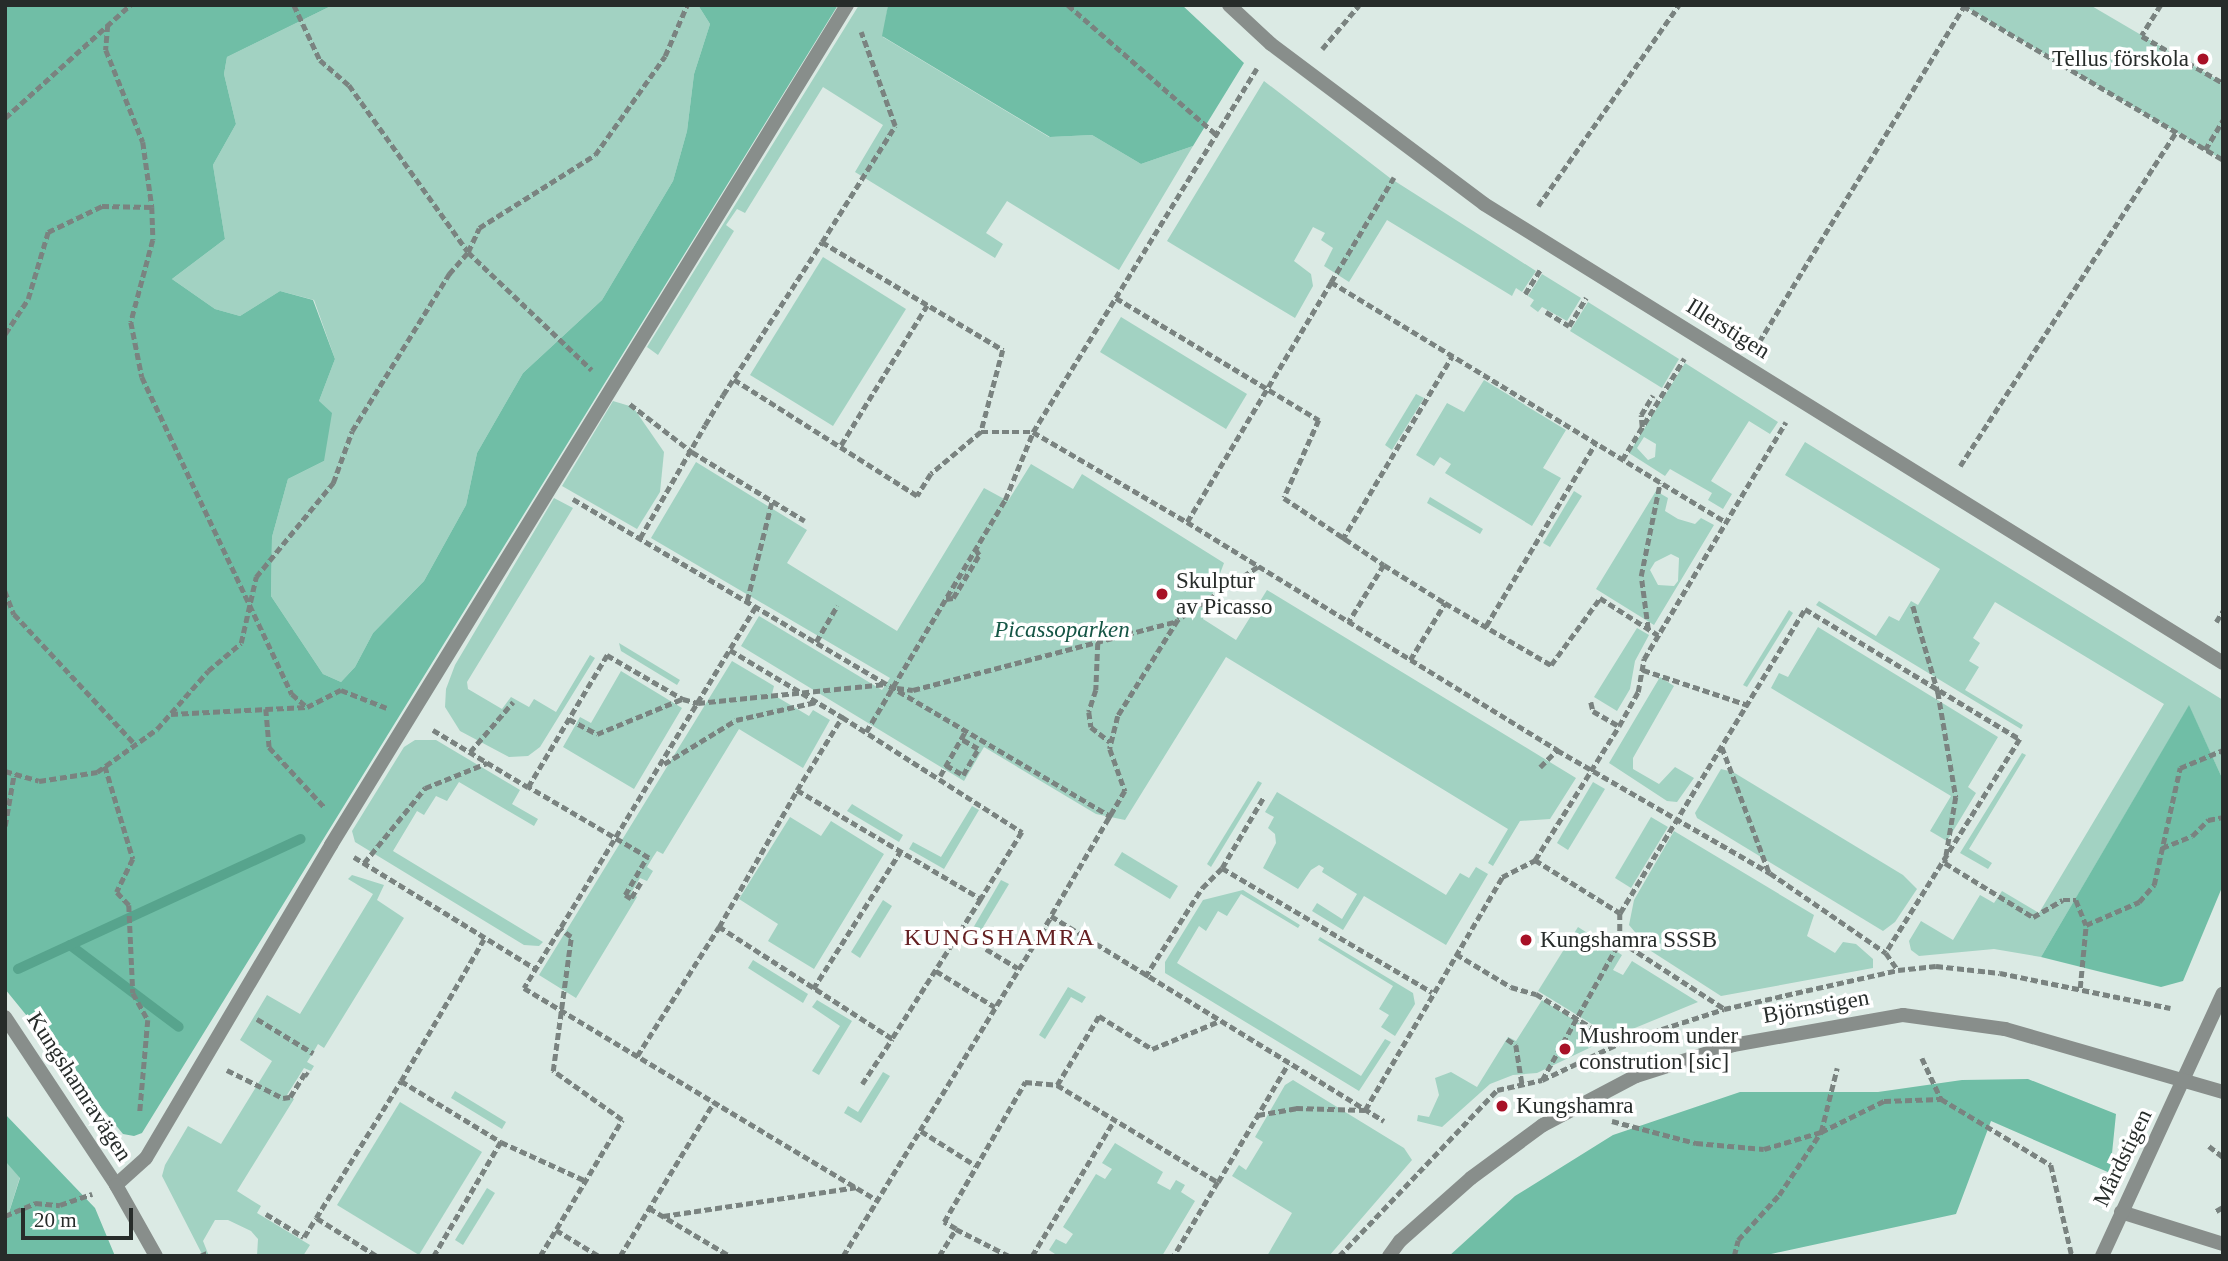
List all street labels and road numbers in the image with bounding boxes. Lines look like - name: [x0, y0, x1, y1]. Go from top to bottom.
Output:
- street label: Illerstigen: [1681, 293, 1775, 365]
- street label: Björnstigen: [1761, 984, 1871, 1030]
- street label: Kungshamravägen: [20, 1007, 138, 1167]
- street label: Mårdstigen: [2088, 1105, 2158, 1211]

